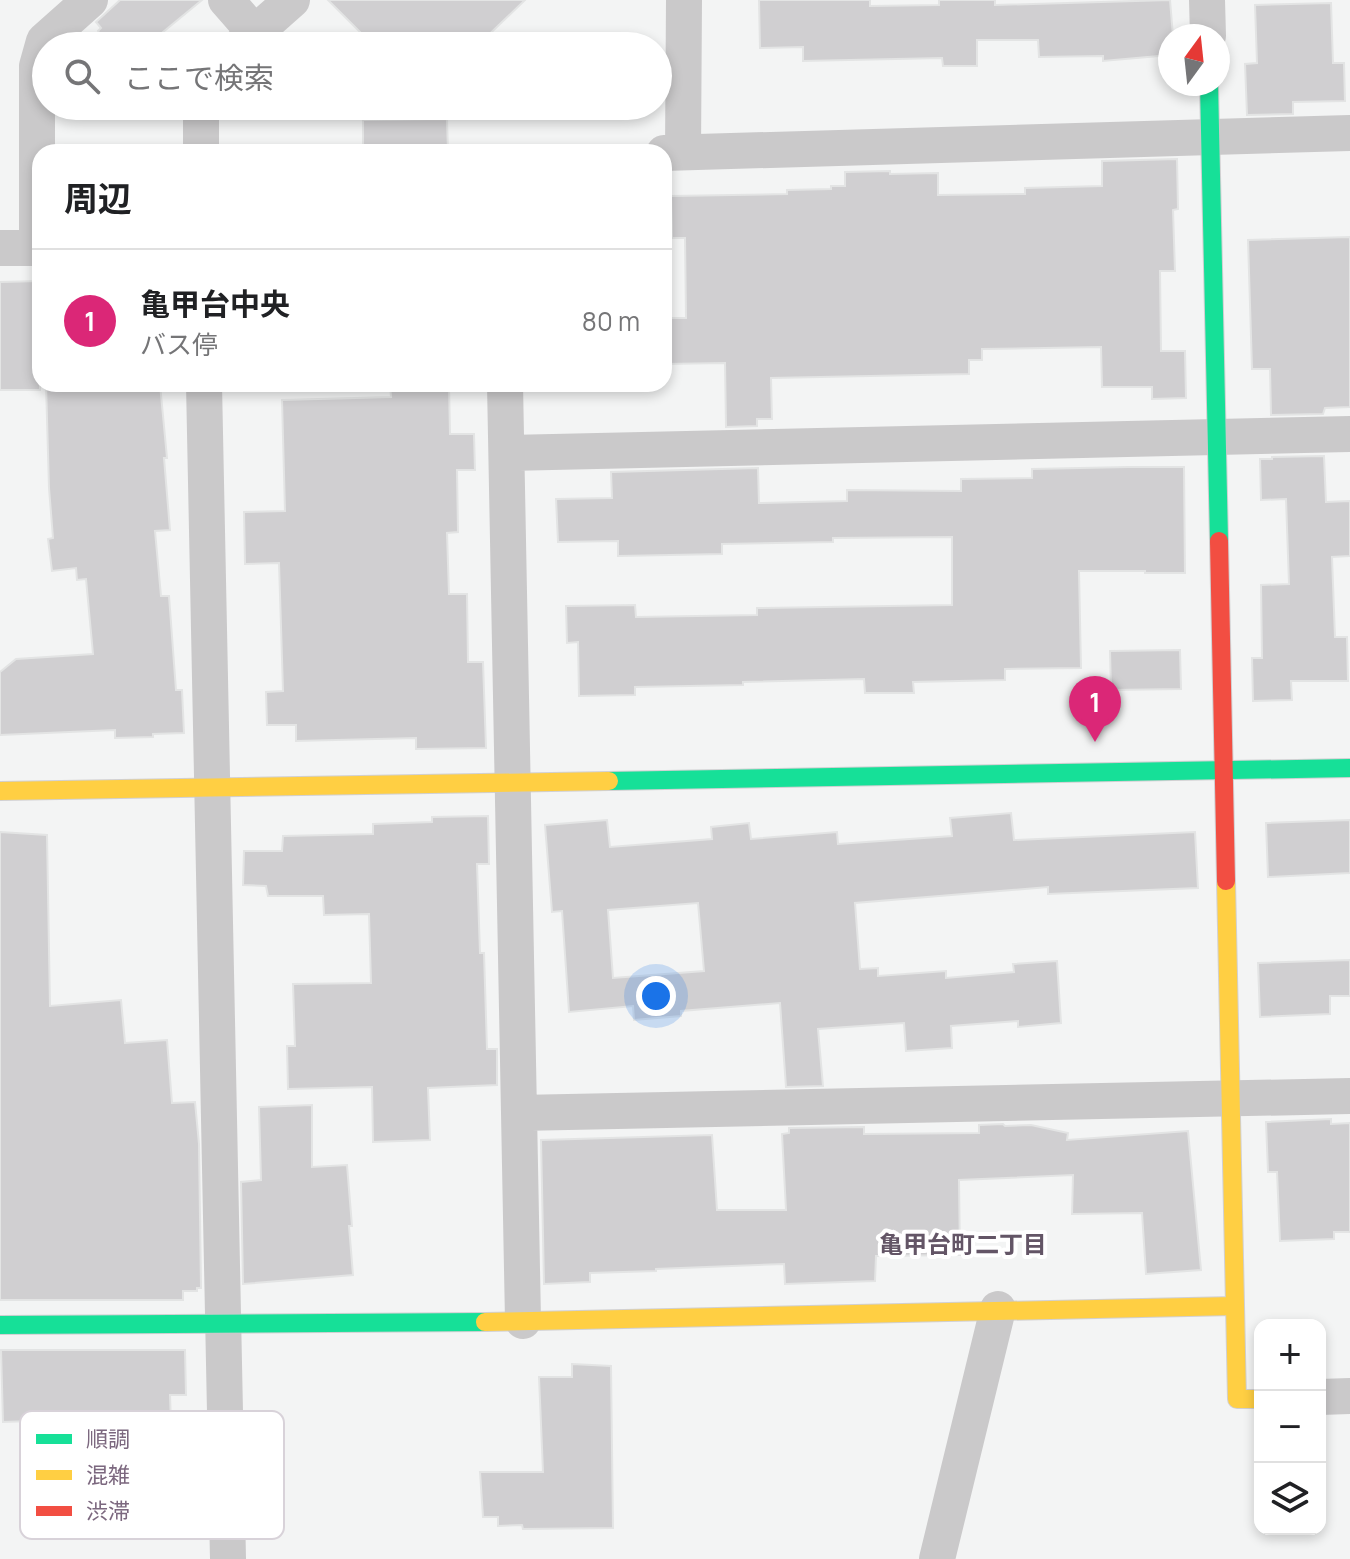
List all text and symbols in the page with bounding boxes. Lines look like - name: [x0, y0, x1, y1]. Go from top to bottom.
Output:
- north arrow: [1158, 24, 1230, 96]
- search box: [32, 32, 672, 120]
- icon: search: [60, 54, 104, 98]
- text: ここで検索: [124, 57, 274, 98]
- text: 周辺: [64, 175, 132, 221]
- text: 亀甲台中央: [140, 283, 290, 324]
- text: 1: [84, 303, 96, 339]
- text: 80 m: [582, 303, 640, 339]
- text: バス停: [140, 326, 218, 362]
- pin: 1: [1069, 676, 1121, 742]
- your location: [636, 976, 676, 1016]
- district label: 亀甲台町二丁目: [879, 1227, 1047, 1260]
- map controls: [1254, 1319, 1326, 1535]
- button: +: [1254, 1319, 1326, 1391]
- button: −: [1254, 1391, 1326, 1463]
- legend: [20, 1411, 284, 1539]
- text: 順調: [86, 1424, 130, 1454]
- text: 混雑: [86, 1460, 130, 1490]
- button: layers: [1254, 1463, 1326, 1535]
- text: 渋滞: [86, 1496, 130, 1526]

